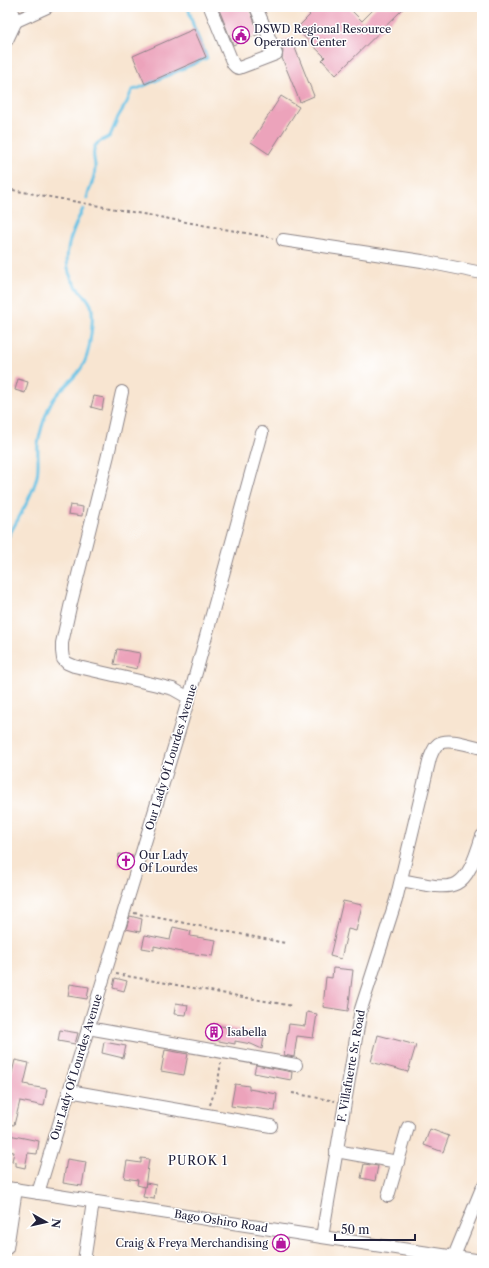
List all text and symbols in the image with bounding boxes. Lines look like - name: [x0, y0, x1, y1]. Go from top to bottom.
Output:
- place label: DSWD Regional Resource Operation Center: [254, 22, 391, 49]
- public building icon: DSWD Regional Resource Operation Center: [231, 25, 251, 45]
- street label: Our Lady Of Lourdes Avenue: [142, 682, 200, 832]
- place label: Our Lady Of Lourdes: [139, 848, 198, 875]
- church icon: Our Lady Of Lourdes: [116, 851, 136, 871]
- street label: Our Lady Of Lourdes Avenue: [47, 992, 105, 1142]
- street label: F. Villafuerte Sr. Road: [334, 1008, 368, 1123]
- building icon: Isabella: [204, 1022, 224, 1042]
- place label: Isabella: [227, 1025, 267, 1039]
- district label: PUROK 1: [168, 1153, 228, 1168]
- north arrow: [26, 1202, 66, 1242]
- street label: Bago Oshiro Road: [173, 1207, 269, 1235]
- scale bar: [335, 1216, 415, 1242]
- text: N: [48, 1218, 63, 1230]
- text: 50 m: [341, 1222, 370, 1237]
- shop icon: Craig & Freya Merchandising: [271, 1233, 291, 1253]
- place label: Craig & Freya Merchandising: [116, 1236, 268, 1250]

